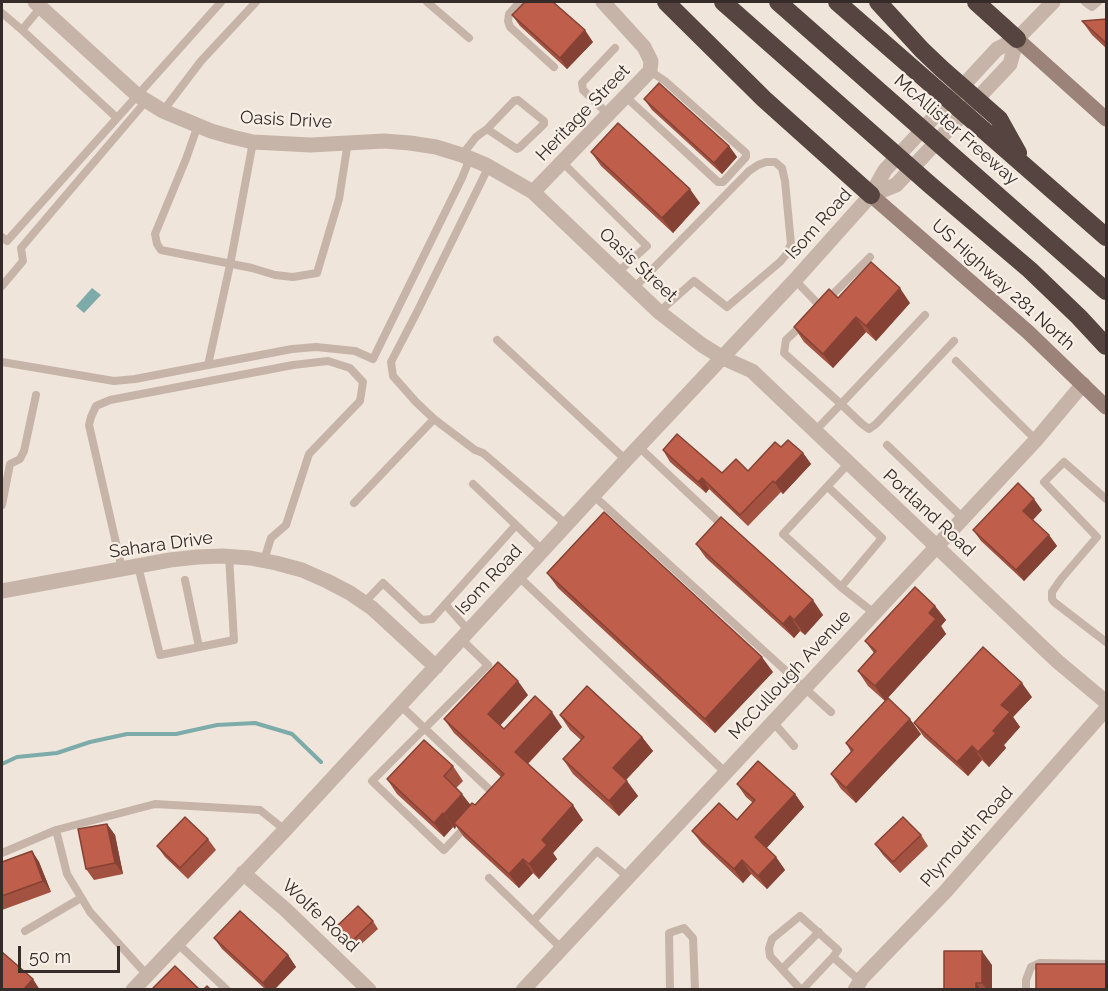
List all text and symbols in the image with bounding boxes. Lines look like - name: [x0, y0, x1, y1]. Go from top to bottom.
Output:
- street label: Heritage Street: [531, 60, 635, 166]
- street label: McAllister Freeway: [889, 70, 1023, 190]
- street label: Oasis Drive: [239, 107, 333, 133]
- street label: Isom Road: [782, 184, 856, 264]
- street label: US Highway 281 North: [927, 215, 1079, 355]
- street label: Oasis Street: [594, 223, 682, 307]
- street label: Portland Road: [878, 465, 980, 561]
- street label: Sahara Drive: [108, 527, 214, 563]
- street label: Isom Road: [451, 540, 527, 620]
- street label: McCullough Avenue: [724, 606, 856, 744]
- street label: Plymouth Road: [916, 782, 1018, 892]
- street label: Wolfe Road: [277, 875, 363, 957]
- scale bar: [21, 934, 123, 972]
- text: 50 m: [29, 946, 71, 967]

